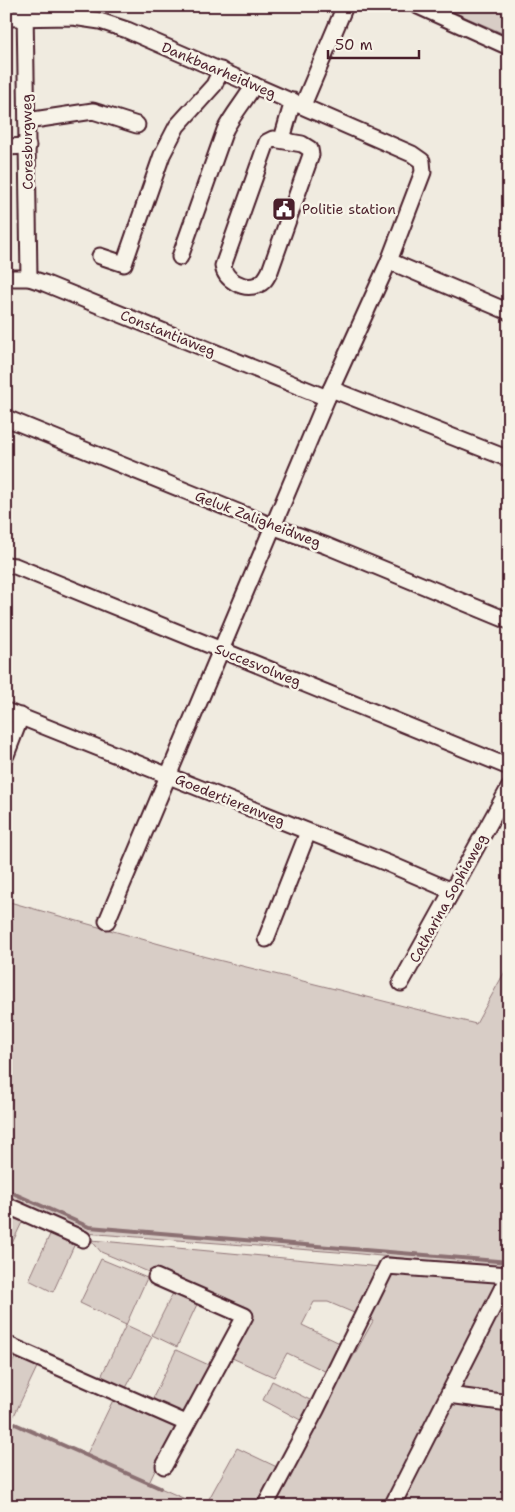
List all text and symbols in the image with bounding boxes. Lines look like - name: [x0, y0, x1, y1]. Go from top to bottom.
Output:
- scale bar: [328, 28, 419, 60]
- text: 50 m: [335, 35, 373, 55]
- street label: Dankbaarheidweg: [159, 38, 279, 102]
- street label: Coresburgweg: [17, 94, 37, 190]
- public building icon: Politie station: [271, 196, 297, 222]
- place label: Politie station: [302, 200, 396, 218]
- street label: Constantiaweg: [118, 306, 218, 360]
- street label: Geluk Zaligheidweg: [192, 487, 324, 551]
- street label: Succesvolweg: [212, 640, 304, 690]
- street label: Goedertierenweg: [172, 770, 288, 830]
- street label: Catharina Sophiaweg: [405, 830, 491, 966]

